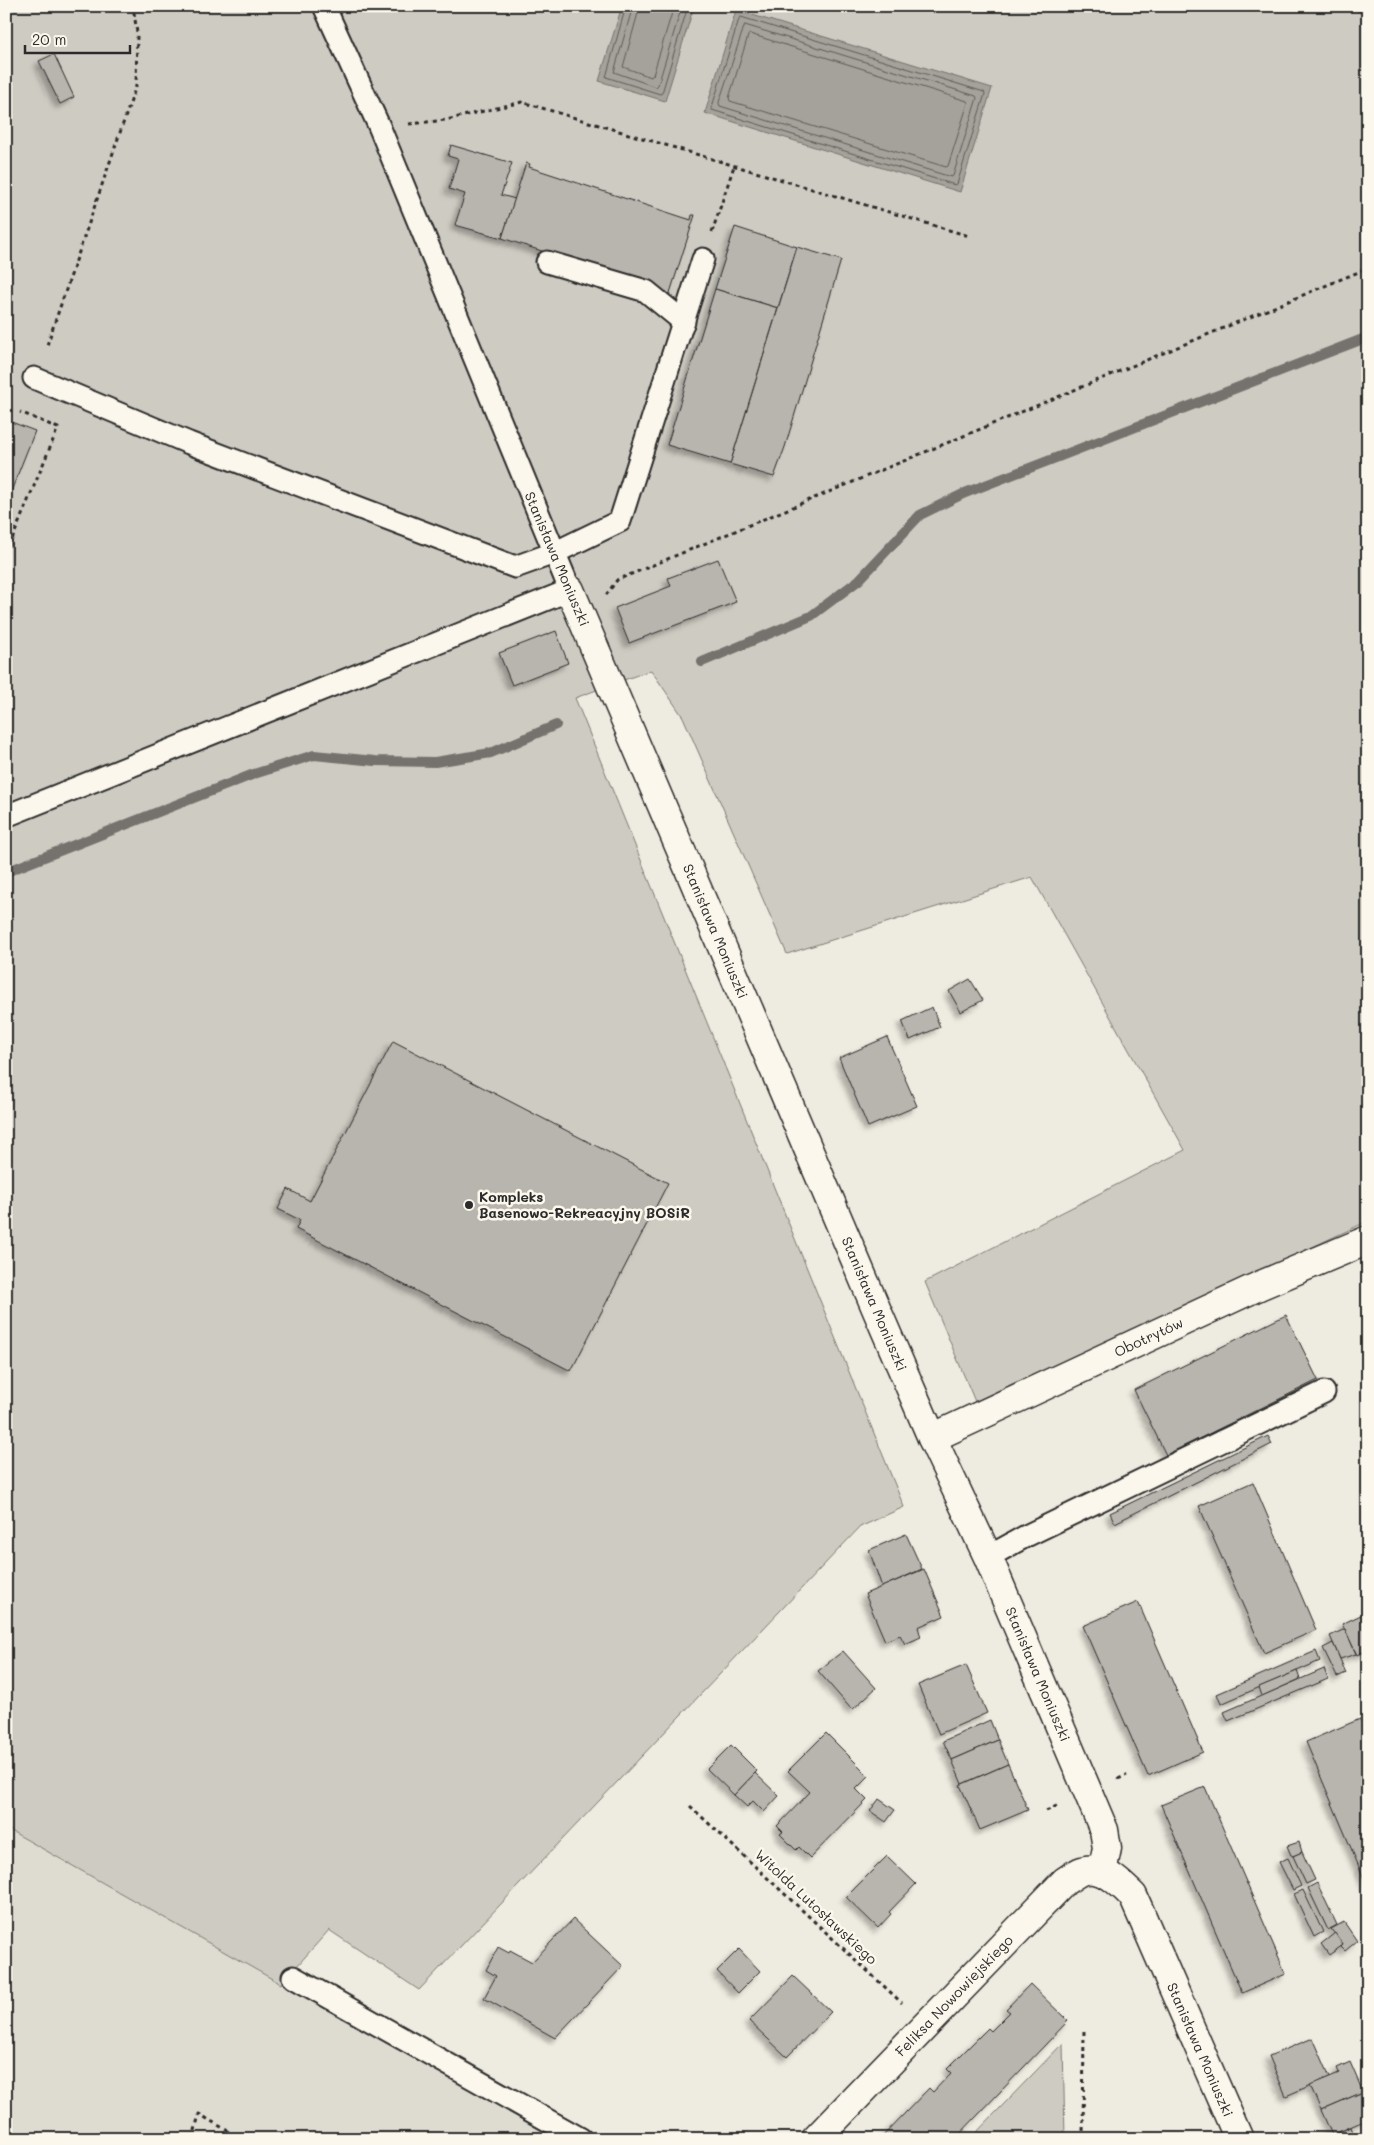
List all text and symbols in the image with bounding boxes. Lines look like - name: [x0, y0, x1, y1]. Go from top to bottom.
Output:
- scale bar: [25, 22, 130, 54]
- text: 20 m: [32, 29, 66, 49]
- street label: Stanisława Moniuszki: [521, 489, 594, 629]
- street label: Stanisława Moniuszki: [679, 861, 753, 1001]
- place label: Kompleks Basenowo-Rekreacyjny BOSiR: [479, 1187, 690, 1222]
- marker: Kompleks Basenowo-Rekreacyjny BOSiR: [463, 1199, 475, 1211]
- street label: Stanisława Moniuszki: [838, 1234, 912, 1374]
- street label: Obotrytów: [1111, 1313, 1186, 1361]
- street label: Stanisława Moniuszki: [1001, 1604, 1075, 1744]
- street label: Witolda Lutosławskiego: [751, 1845, 881, 1968]
- street label: Feliksa Nowowiejskiego: [891, 1931, 1017, 2060]
- street label: Stanisława Moniuszki: [1163, 1980, 1238, 2120]

